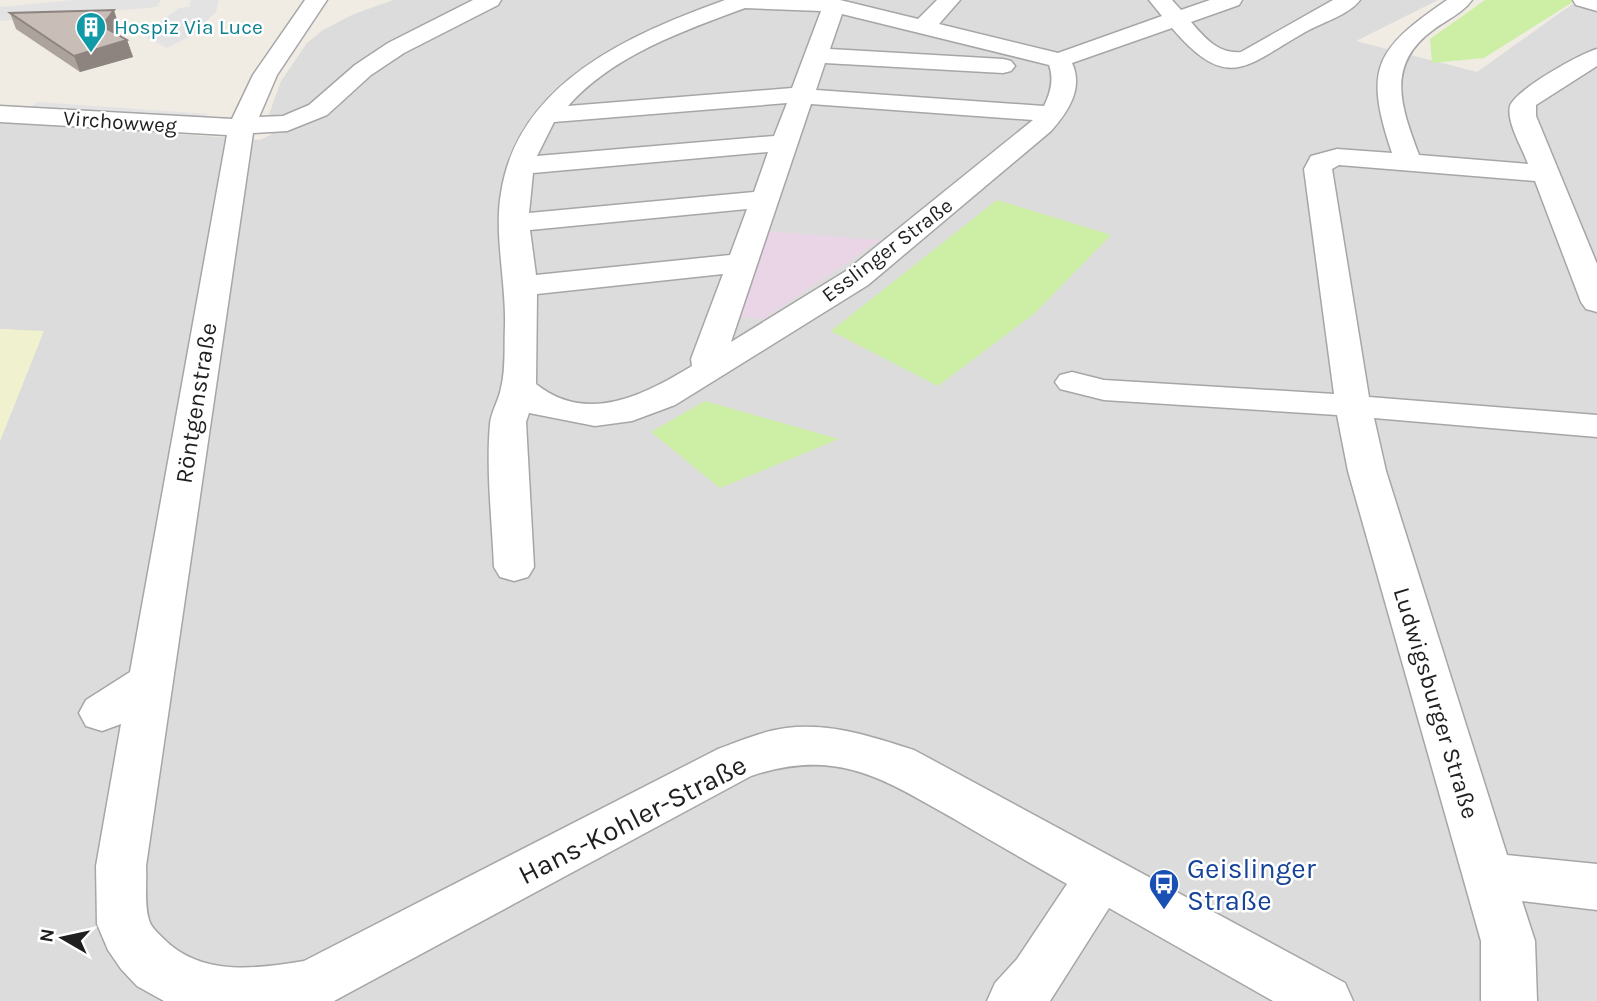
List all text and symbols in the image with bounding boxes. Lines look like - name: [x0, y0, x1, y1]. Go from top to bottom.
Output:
- building icon: Hospiz Via Luce: [74, 10, 108, 54]
- place label: Hospiz Via Luce: [114, 15, 263, 39]
- street label: Virchowweg: [62, 106, 178, 138]
- street label: Esslinger Straße: [817, 193, 957, 307]
- street label: Röntgenstraße: [169, 321, 223, 485]
- street label: Ludwigsburger Straße: [1387, 584, 1485, 822]
- street label: Hans-Kohler-Straße: [513, 748, 752, 891]
- place label: Geislinger Straße: [1187, 852, 1317, 917]
- bus stop icon: Geislinger Straße: [1147, 867, 1181, 911]
- north arrow: [28, 903, 98, 973]
- text: N: [35, 927, 59, 944]

